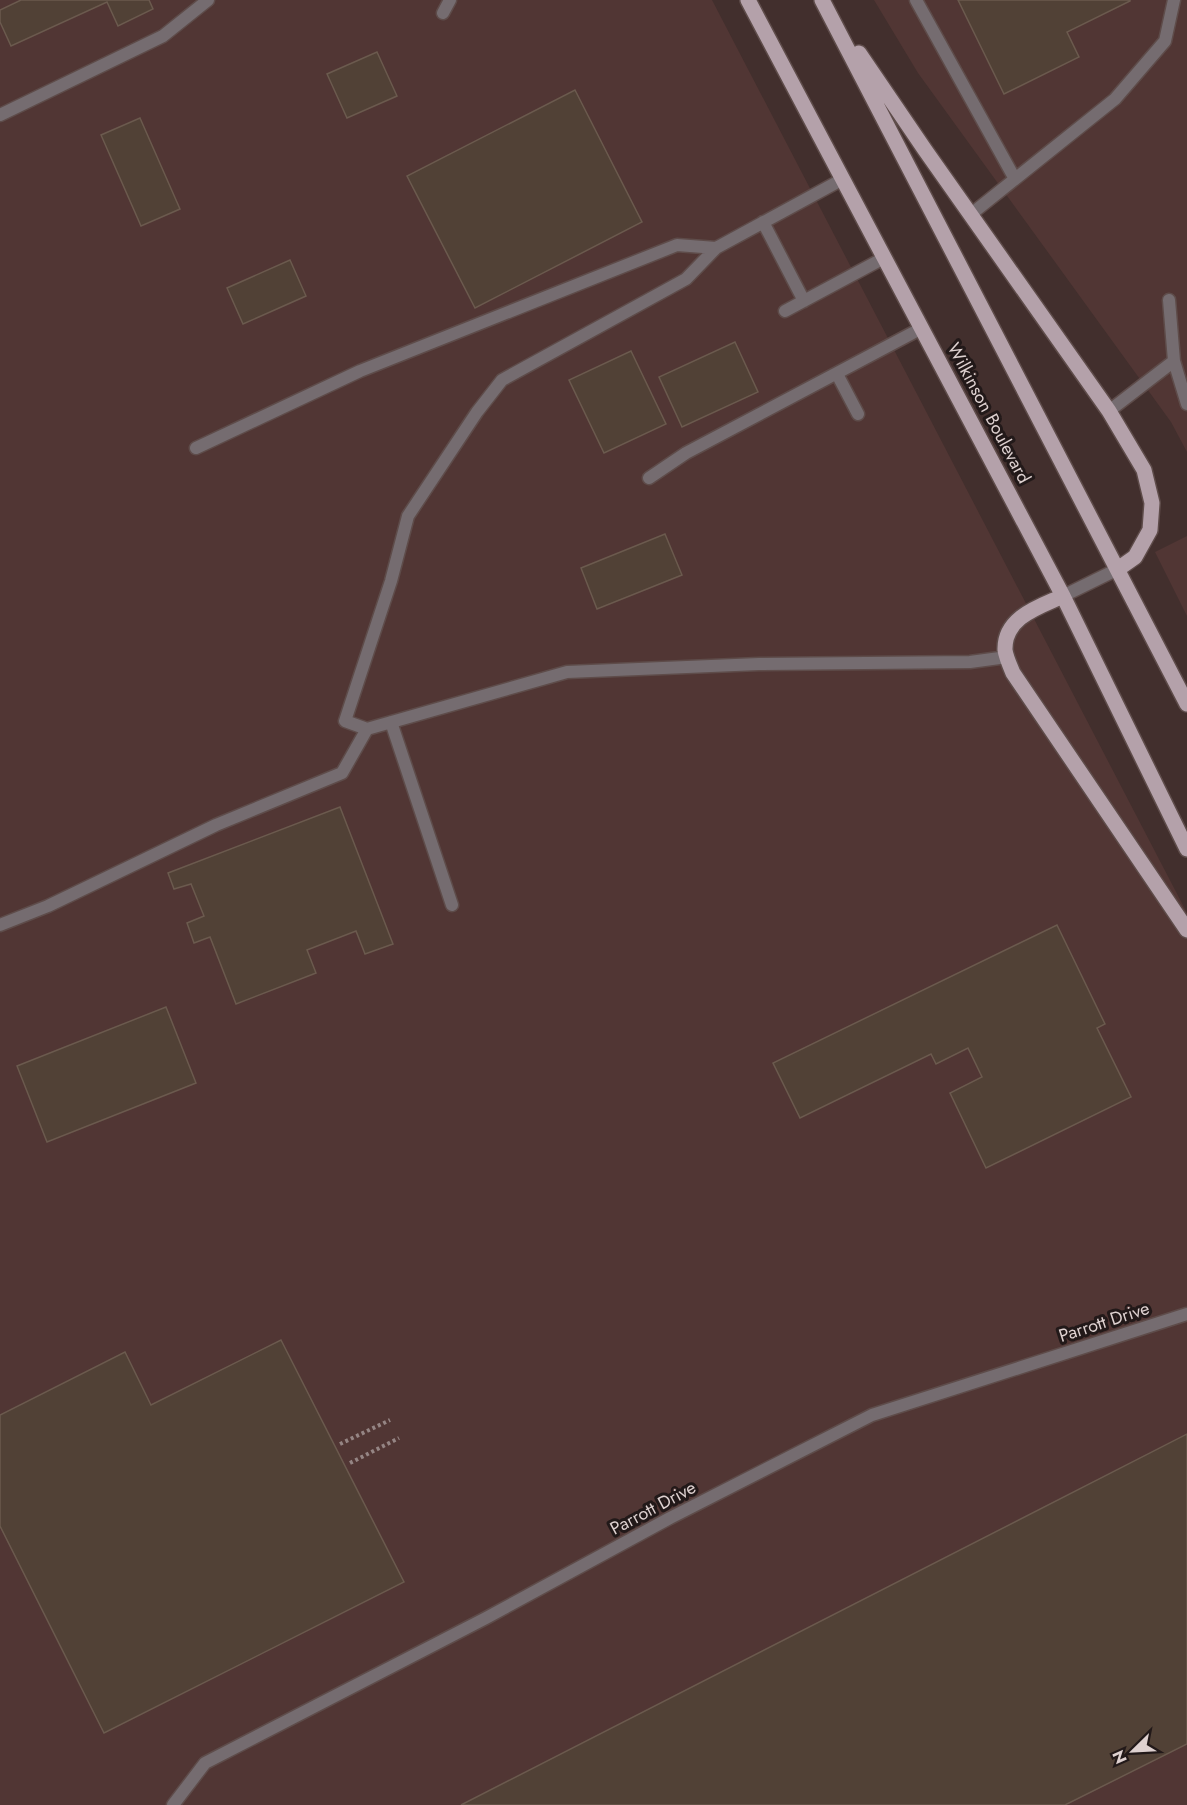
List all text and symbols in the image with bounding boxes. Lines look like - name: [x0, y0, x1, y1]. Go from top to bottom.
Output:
- street label: Wilkinson Boulevard: [941, 338, 1037, 488]
- street label: Parrott Drive: [1055, 1295, 1153, 1349]
- street label: Parrott Drive: [605, 1474, 701, 1542]
- north arrow: [1103, 1721, 1163, 1781]
- text: N: [1107, 1746, 1133, 1767]

